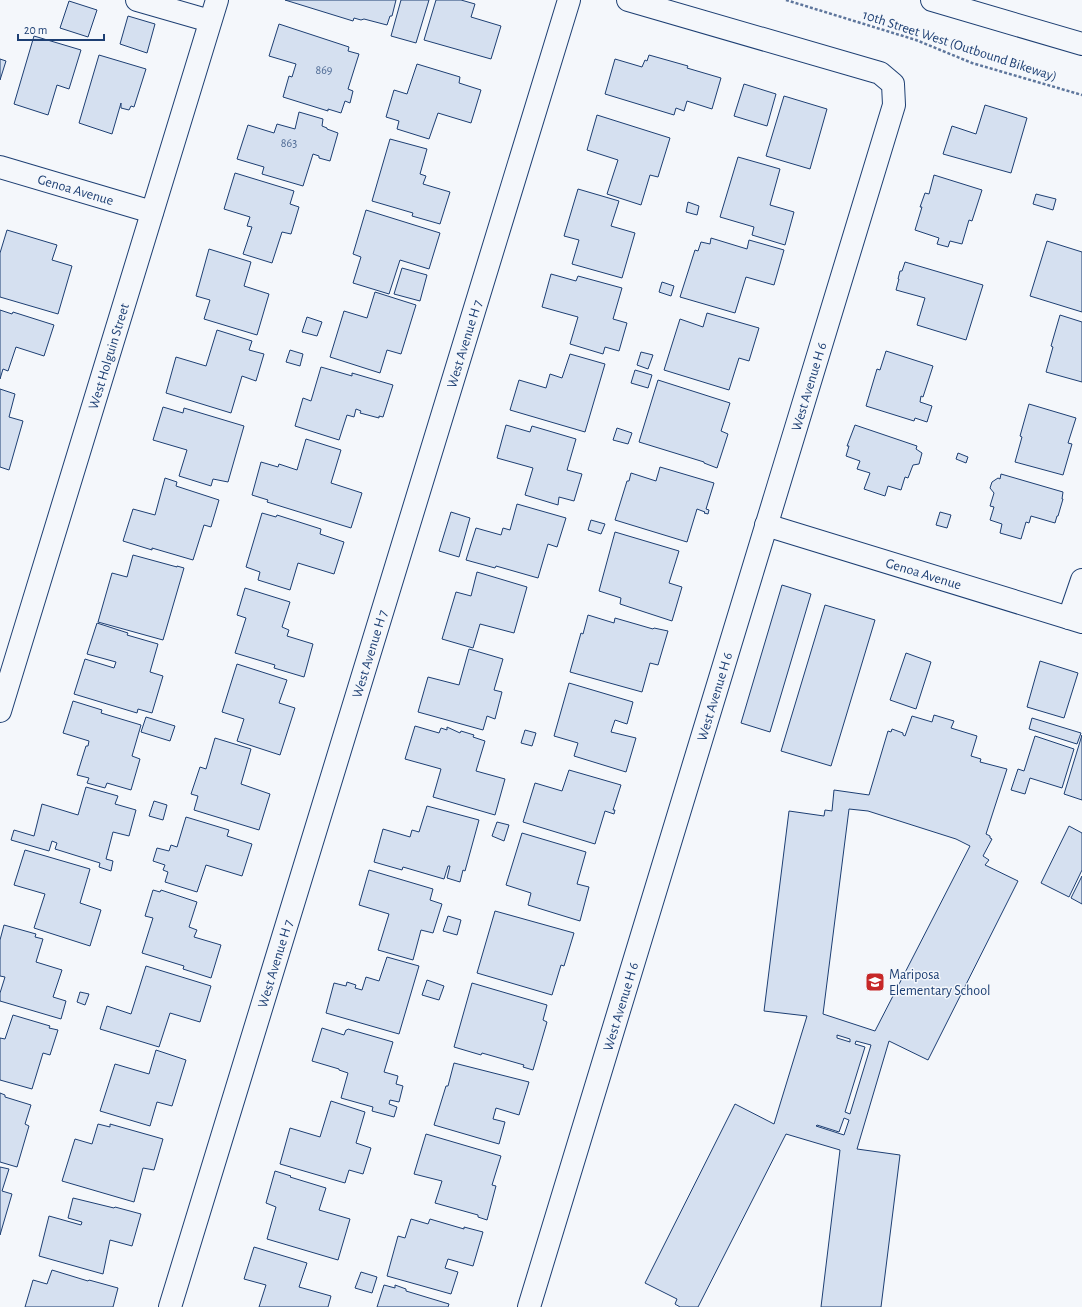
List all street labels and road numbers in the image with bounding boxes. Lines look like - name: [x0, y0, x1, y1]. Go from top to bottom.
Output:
- street label: 10th Street West (Outbound Bikeway): [861, 8, 1059, 84]
- street label: Genoa Avenue: [36, 173, 115, 208]
- street label: West Avenue H 7: [445, 298, 485, 390]
- street label: West Holguin Street: [87, 301, 132, 411]
- street label: West Avenue H 6: [789, 341, 830, 433]
- street label: Genoa Avenue: [884, 556, 963, 593]
- street label: West Avenue H 7: [350, 608, 390, 700]
- street label: West Avenue H 6: [695, 651, 735, 743]
- street label: West Avenue H 7: [256, 918, 296, 1010]
- street label: West Avenue H 6: [601, 961, 641, 1053]

